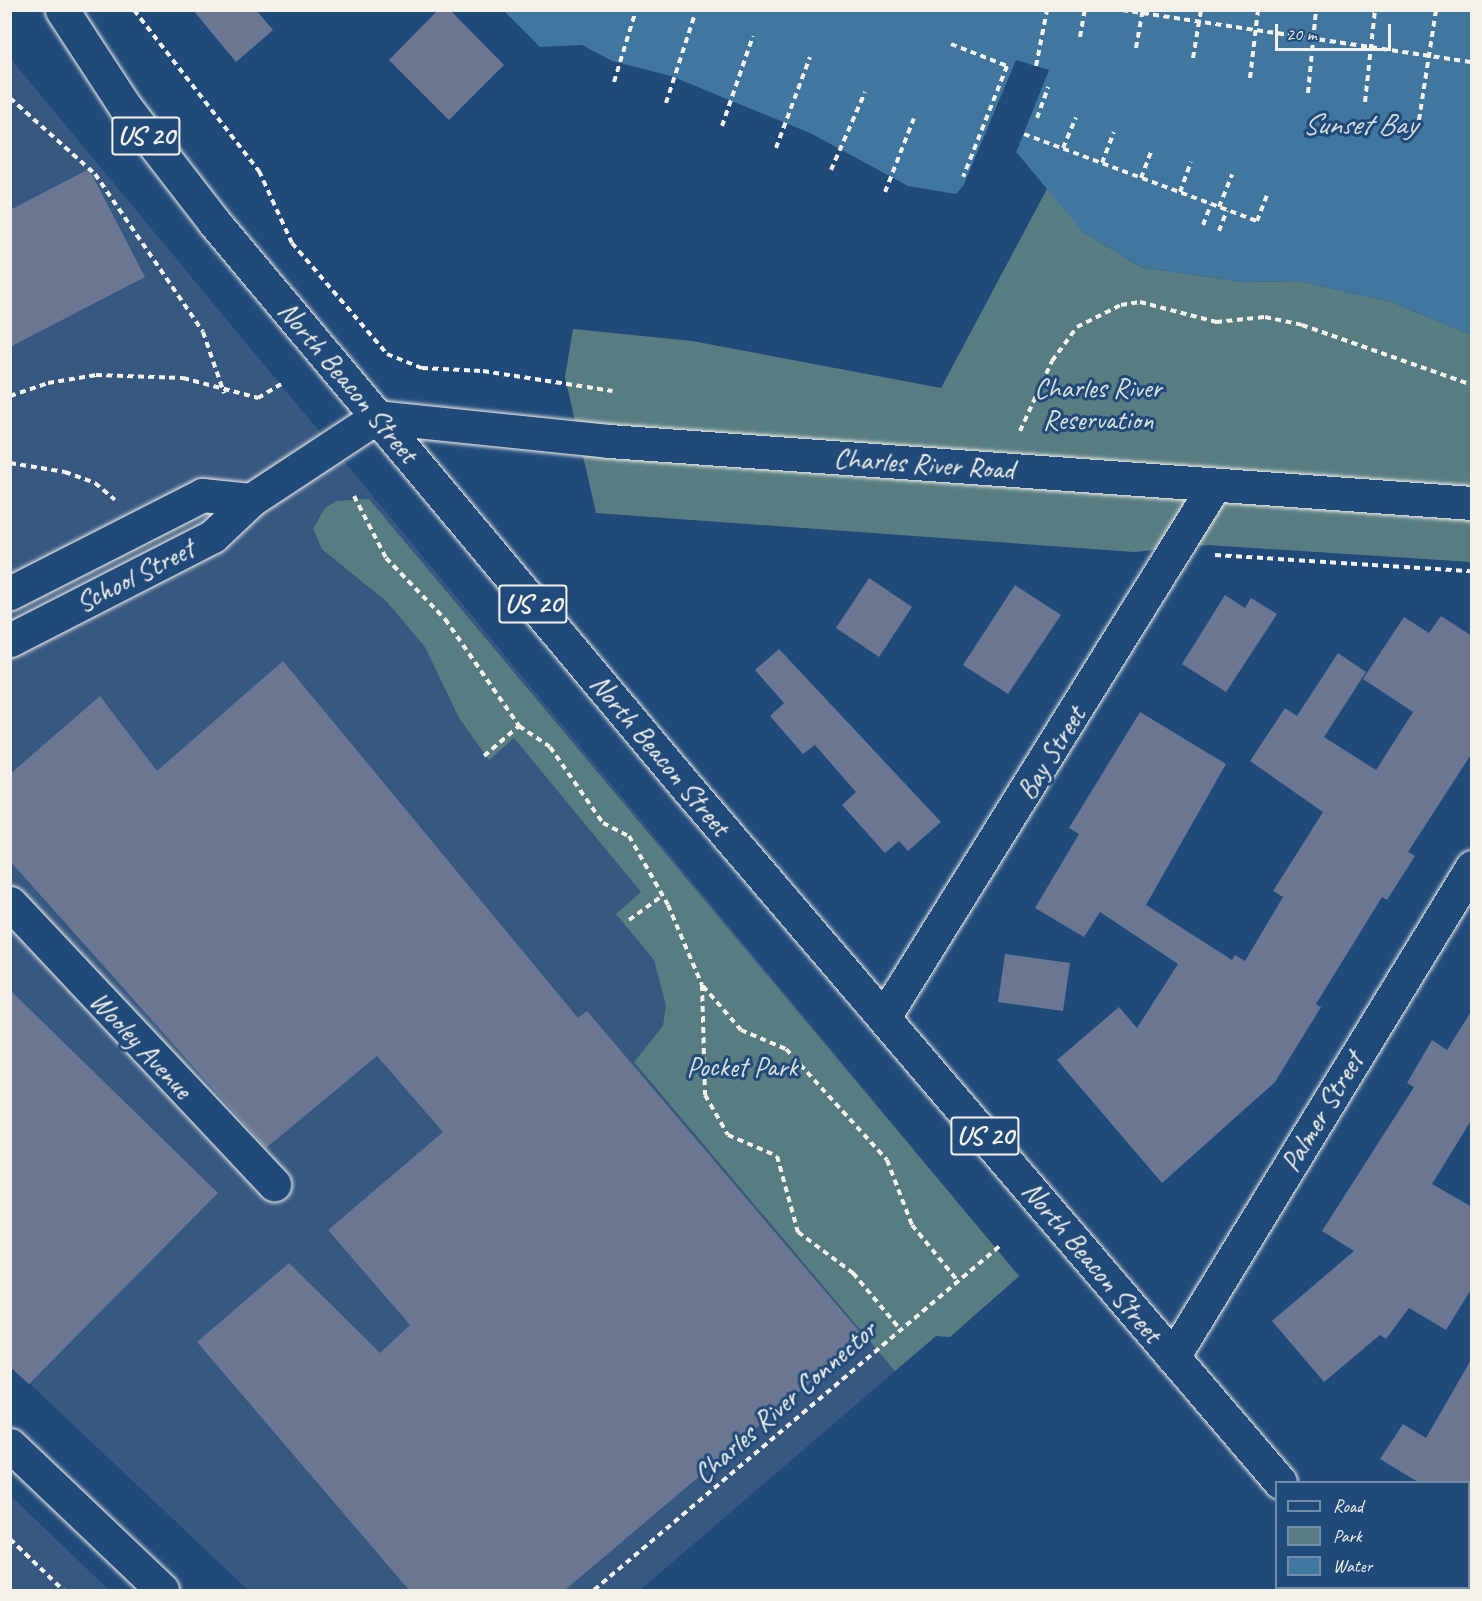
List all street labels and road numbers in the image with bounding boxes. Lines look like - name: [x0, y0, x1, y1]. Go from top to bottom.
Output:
- road number: US 20: [110, 112, 182, 160]
- street label: North Beacon Street: [271, 294, 425, 470]
- street label: Charles River Road: [832, 441, 1016, 487]
- street label: School Street: [70, 532, 200, 620]
- road number: US 20: [497, 580, 569, 628]
- street label: North Beacon Street: [583, 667, 737, 843]
- street label: Bay Street: [1009, 700, 1093, 806]
- street label: Wooley Avenue: [83, 984, 199, 1106]
- street label: Palmer Street: [1273, 1046, 1371, 1178]
- road number: US 20: [949, 1112, 1021, 1160]
- street label: North Beacon Street: [1015, 1174, 1169, 1350]
- street label: Charles River Connector: [687, 1313, 883, 1491]

